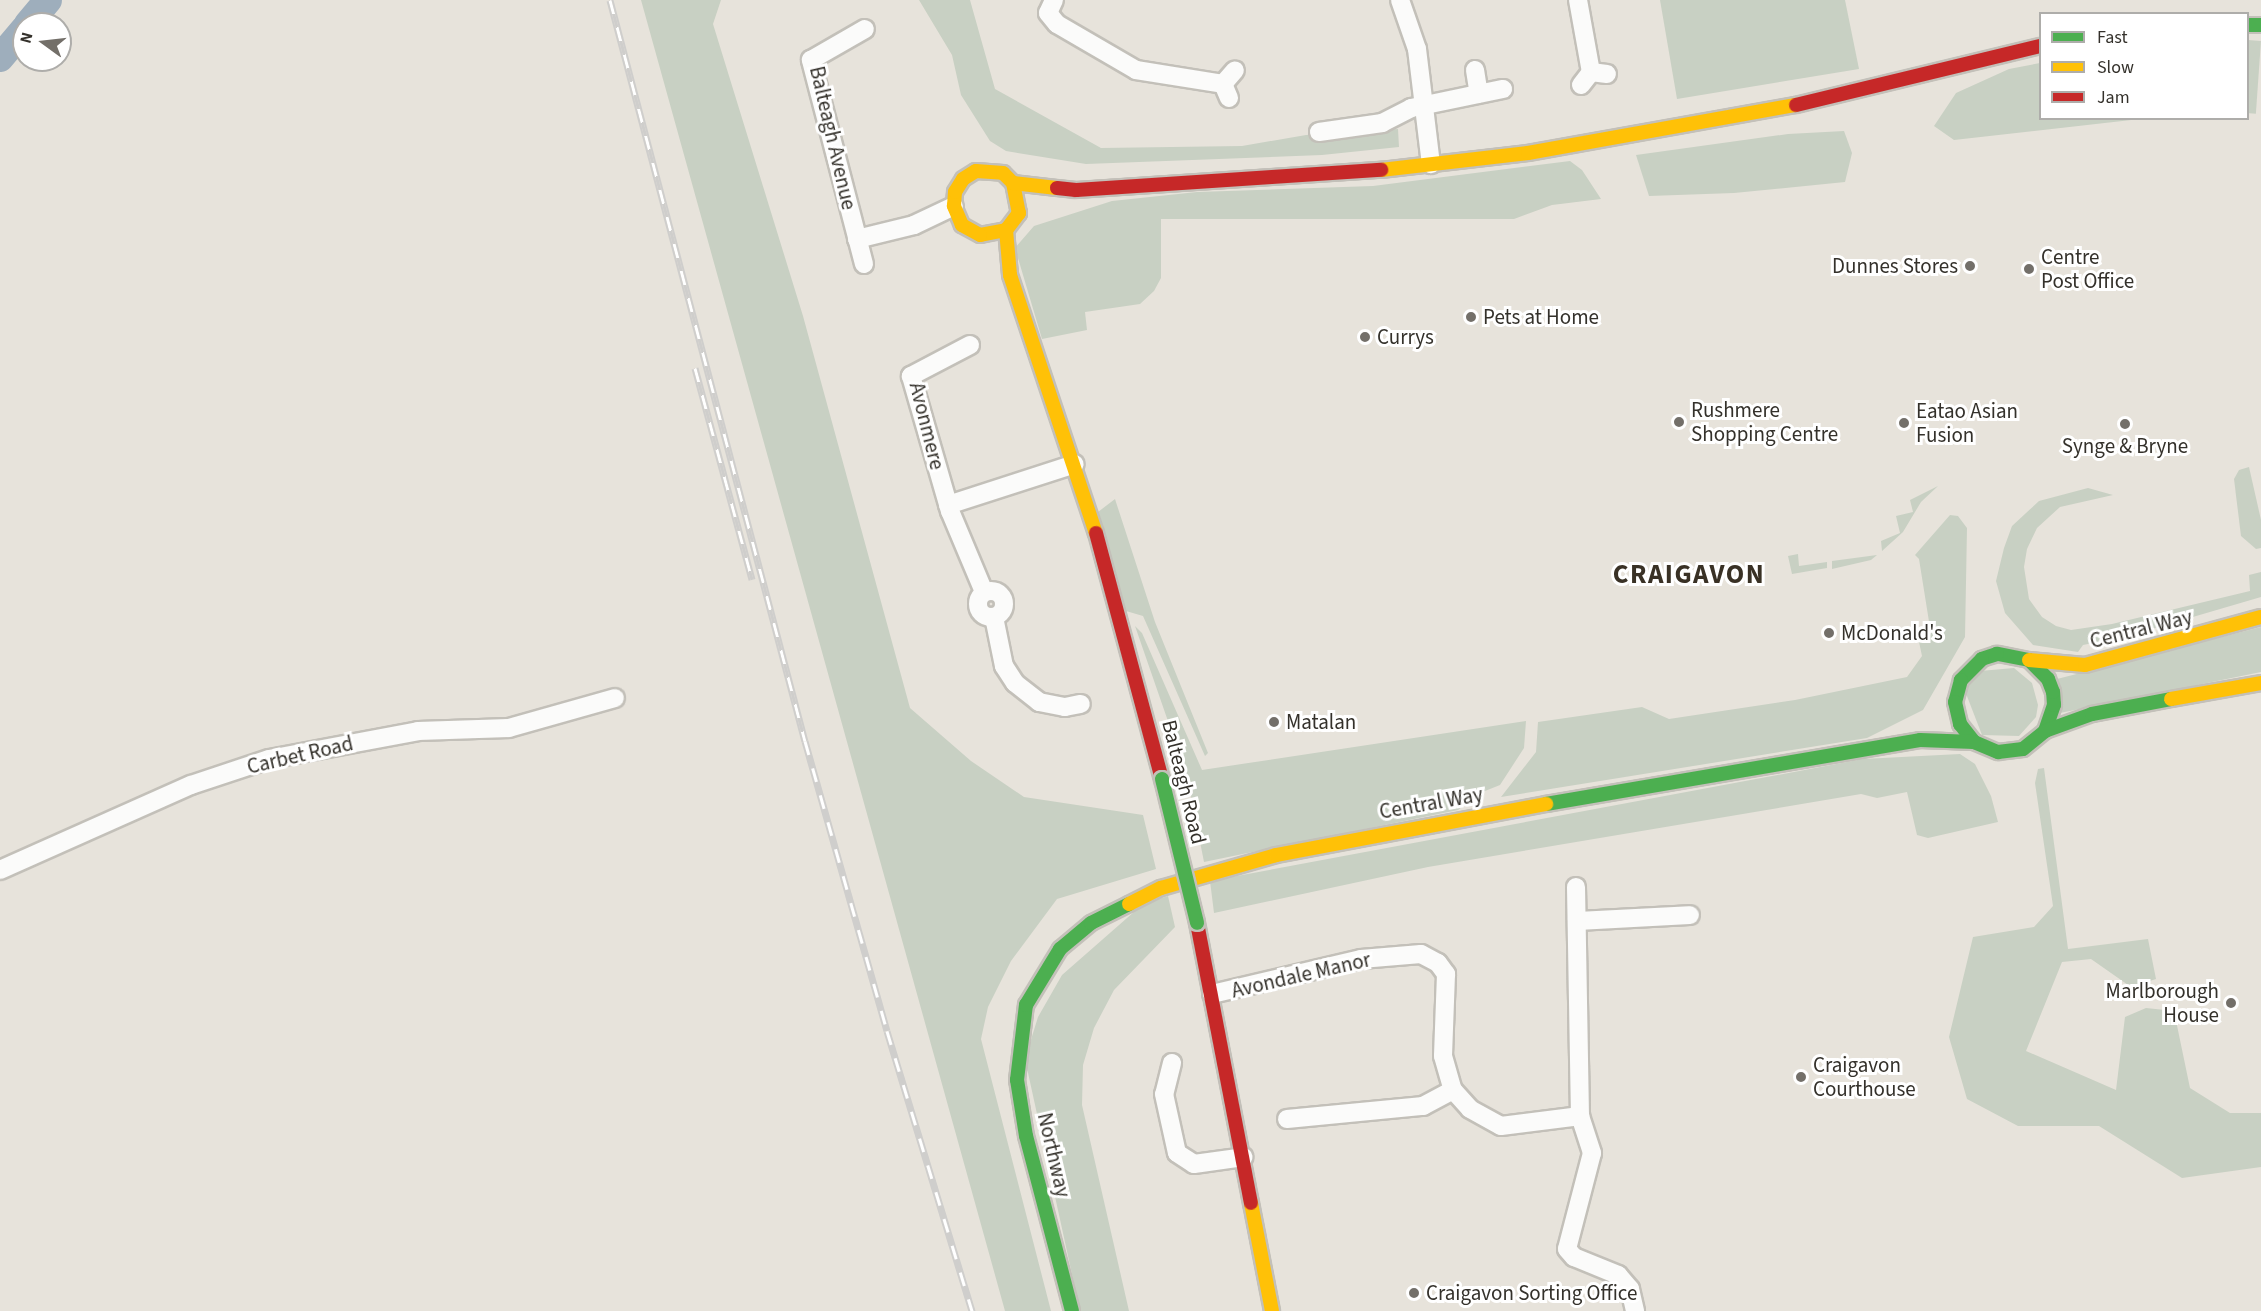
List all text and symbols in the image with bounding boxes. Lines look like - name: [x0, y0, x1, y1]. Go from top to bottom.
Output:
- north arrow: [12, 12, 72, 72]
- legend: [2039, 12, 2249, 120]
- text: Fast: [2097, 25, 2128, 50]
- text: N: [15, 30, 39, 46]
- text: Slow: [2097, 55, 2134, 80]
- street label: Balteagh Avenue: [804, 64, 862, 212]
- text: Jam: [2097, 85, 2130, 110]
- place label: Centre Post Office: [2041, 244, 2134, 294]
- place label: Dunnes Stores: [1832, 253, 1958, 279]
- marker: Dunnes Stores: [1963, 259, 1977, 273]
- marker: Centre Post Office: [2022, 262, 2036, 276]
- place label: Pets at Home: [1483, 304, 1599, 330]
- marker: Pets at Home: [1464, 310, 1478, 324]
- place label: Currys: [1377, 324, 1434, 350]
- marker: Currys: [1358, 330, 1372, 344]
- street label: Avonmere: [904, 380, 950, 472]
- place label: Rushmere Shopping Centre: [1691, 397, 1838, 447]
- place label: Eatao Asian Fusion: [1916, 398, 2018, 448]
- marker: Rushmere Shopping Centre: [1672, 415, 1686, 429]
- marker: Eatao Asian Fusion: [1897, 416, 1911, 430]
- marker: Synge & Bryne: [2118, 417, 2132, 431]
- place label: Synge & Bryne: [2062, 433, 2188, 459]
- district label: CRAIGAVON: [1613, 559, 1765, 591]
- street label: Central Way: [2087, 604, 2195, 654]
- place label: McDonald's: [1841, 620, 1943, 646]
- marker: McDonald's: [1822, 626, 1836, 640]
- place label: Matalan: [1286, 709, 1356, 735]
- marker: Matalan: [1267, 715, 1281, 729]
- street label: Balteagh Road: [1156, 717, 1212, 847]
- street label: Carbet Road: [245, 731, 355, 779]
- street label: Central Way: [1377, 782, 1485, 824]
- street label: Avondale Manor: [1229, 947, 1373, 1003]
- place label: Marlborough House: [2106, 978, 2219, 1028]
- marker: Marlborough House: [2224, 996, 2238, 1010]
- place label: Craigavon Courthouse: [1813, 1052, 1916, 1102]
- marker: Craigavon Courthouse: [1794, 1070, 1808, 1084]
- street label: Northway: [1032, 1110, 1076, 1200]
- place label: Craigavon Sorting Office: [1426, 1280, 1637, 1306]
- marker: Craigavon Sorting Office: [1407, 1286, 1421, 1300]

